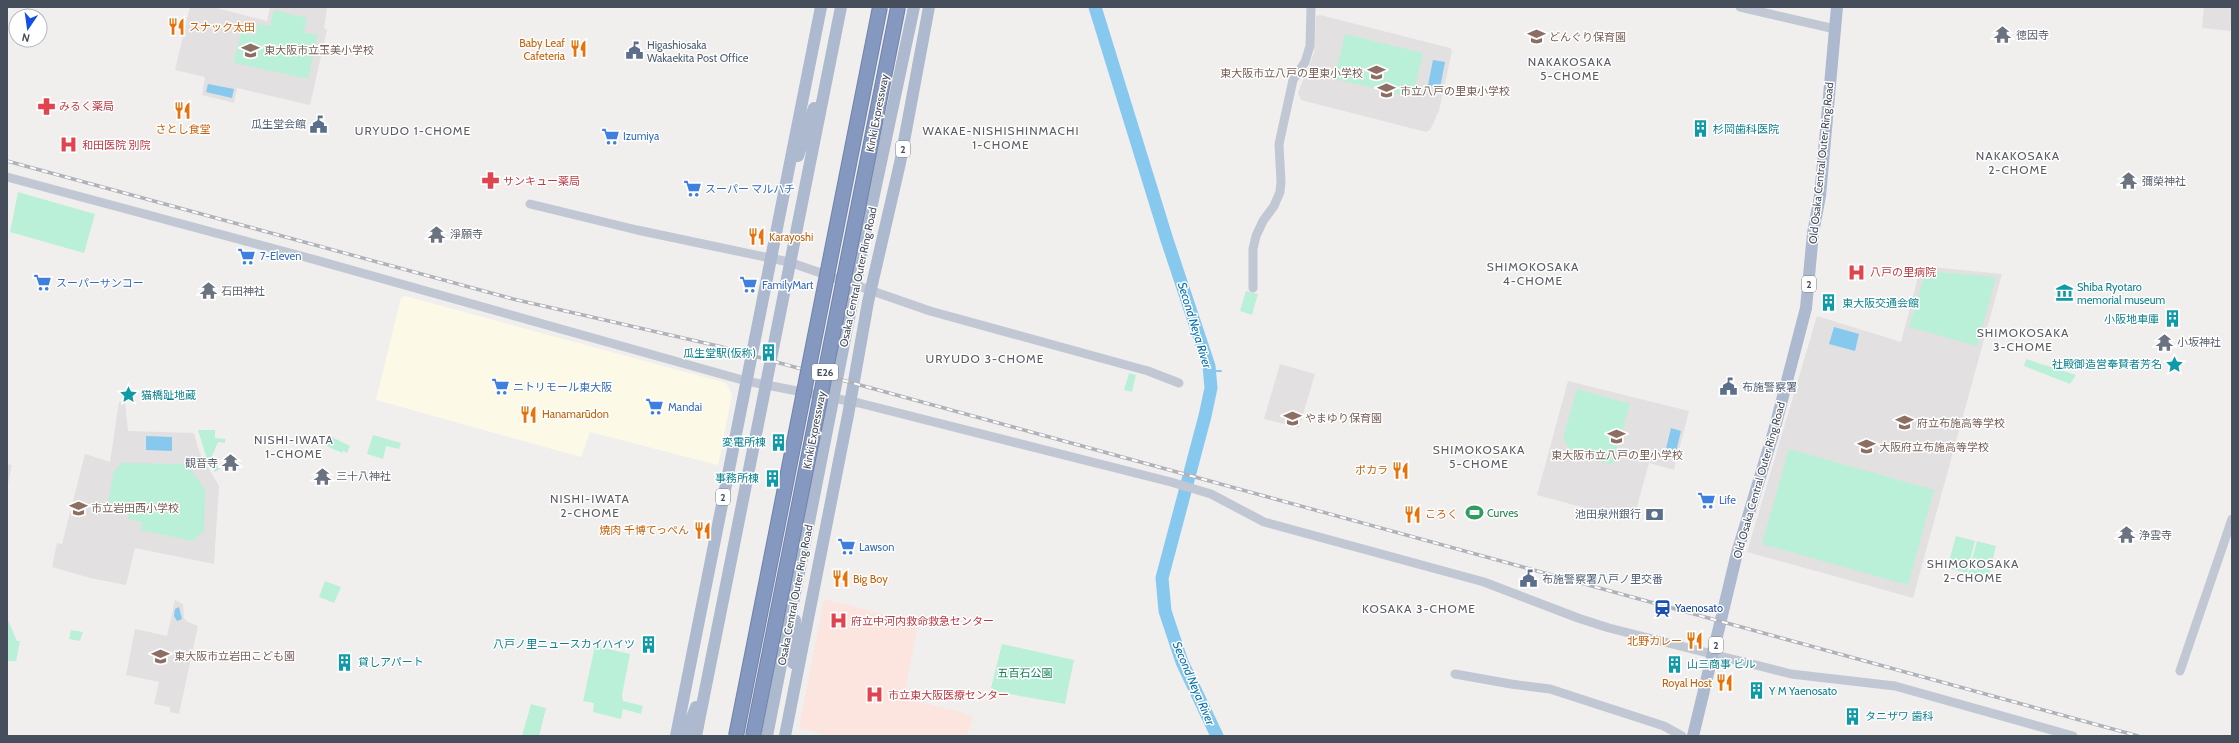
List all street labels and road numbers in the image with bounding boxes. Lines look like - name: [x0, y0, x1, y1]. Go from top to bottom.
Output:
- street label: Kinki Expressway: [863, 73, 891, 153]
- street label: Old Osaka Central Outer Ring Road: [1806, 81, 1836, 245]
- road number: 2: [896, 141, 910, 157]
- street label: Osaka Central Outer Ring Road: [836, 206, 880, 348]
- road number: 2: [1802, 276, 1816, 292]
- road number: E26: [812, 364, 838, 380]
- street label: Kinki Expressway: [800, 390, 828, 470]
- street label: Old Osaka Central Outer Ring Road: [1730, 400, 1788, 560]
- road number: 2: [716, 489, 730, 505]
- street label: Osaka Central Outer Ring Road: [774, 524, 816, 666]
- road number: 2: [1709, 637, 1723, 653]

